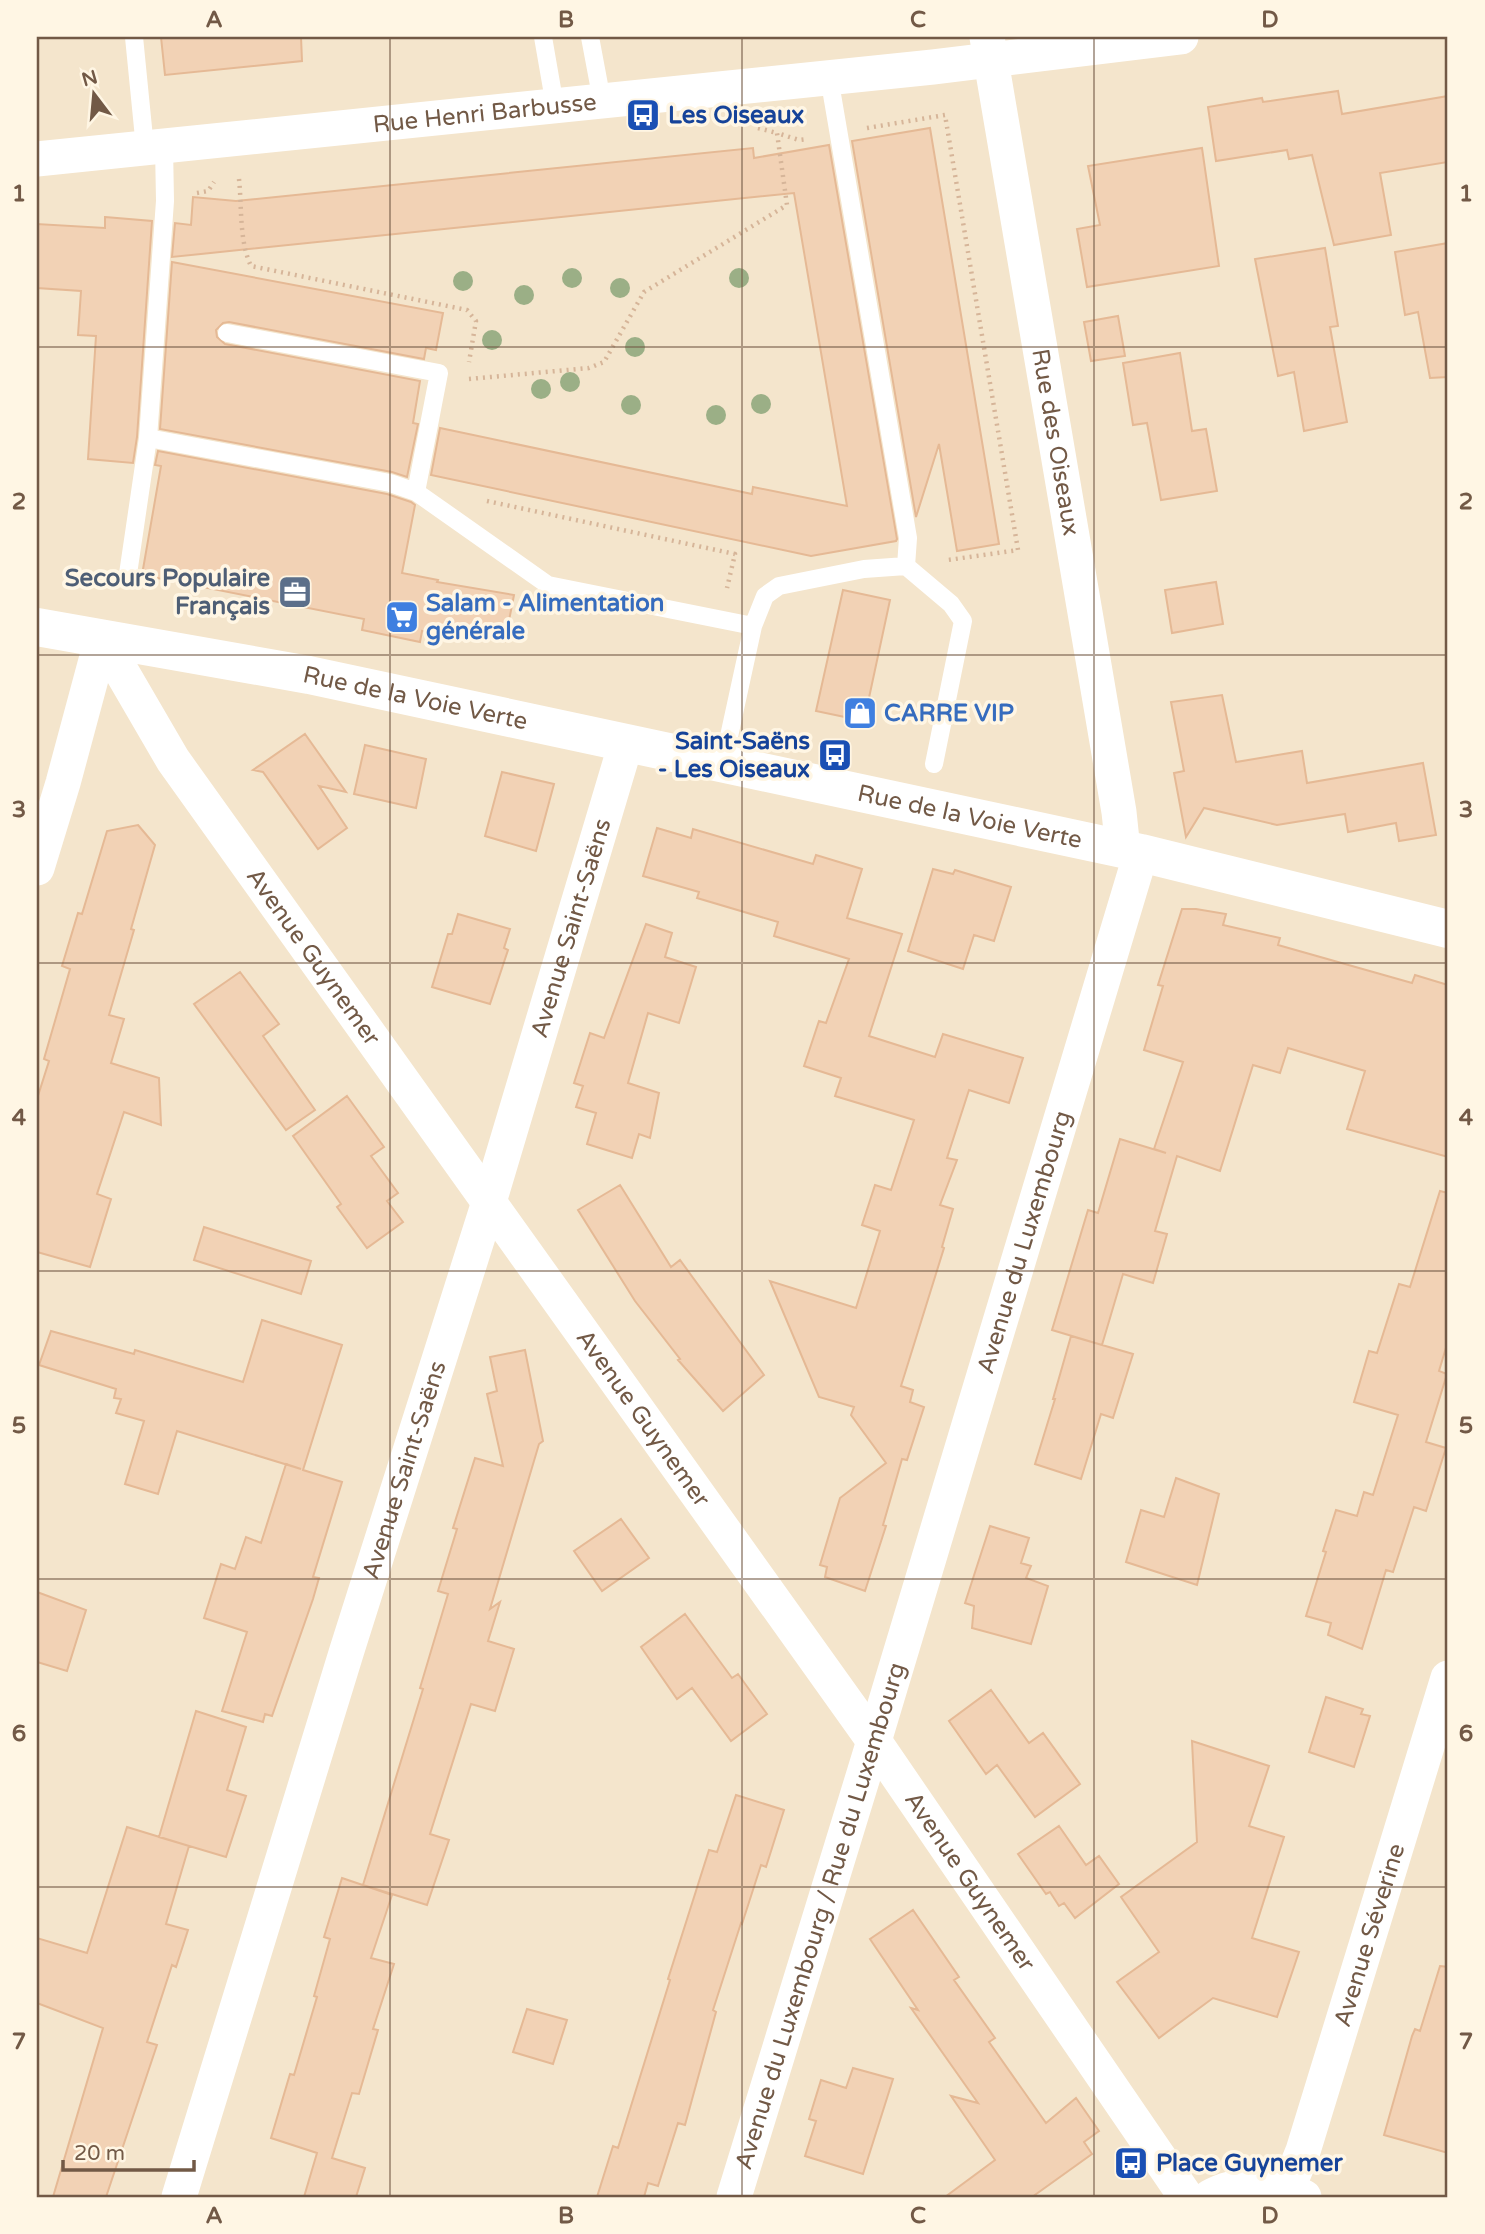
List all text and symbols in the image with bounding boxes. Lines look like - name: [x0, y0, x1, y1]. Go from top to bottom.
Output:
- text: A: [205, 6, 223, 34]
- text: B: [558, 6, 574, 34]
- text: C: [910, 6, 926, 34]
- text: D: [1261, 6, 1279, 34]
- north arrow: [60, 60, 130, 130]
- text: N: [79, 66, 100, 91]
- street label: Rue Henri Barbusse: [371, 88, 598, 139]
- bus stop icon: Les Oiseaux: [624, 96, 662, 134]
- place label: Les Oiseaux: [668, 101, 804, 130]
- text: 1: [12, 180, 26, 208]
- text: 1: [1459, 180, 1473, 208]
- street label: Rue des Oiseaux: [1025, 347, 1086, 538]
- text: 2: [12, 488, 26, 516]
- text: 2: [1459, 488, 1473, 516]
- place label: Secours Populaire Français: [65, 564, 270, 621]
- office icon: Secours Populaire Français: [276, 573, 314, 611]
- place label: Salam - Alimentation générale: [426, 589, 664, 646]
- supermarket icon: Salam - Alimentation générale: [383, 598, 421, 636]
- street label: Rue de la Voie Verte: [300, 660, 530, 736]
- shop icon: CARRE VIP: [841, 694, 879, 732]
- place label: CARRE VIP: [884, 699, 1014, 728]
- place label: Saint-Saëns - Les Oiseaux: [658, 727, 810, 784]
- bus stop icon: Saint-Saëns - Les Oiseaux: [816, 736, 854, 774]
- street label: Rue de la Voie Verte: [855, 779, 1085, 855]
- text: 3: [12, 796, 26, 824]
- text: 3: [1459, 796, 1473, 824]
- street label: Avenue Saint-Saëns: [525, 815, 618, 1041]
- street label: Avenue Guynemer: [240, 863, 387, 1052]
- text: 4: [12, 1104, 27, 1132]
- text: 4: [1459, 1104, 1474, 1132]
- street label: Avenue du Luxembourg: [971, 1107, 1078, 1377]
- street label: Avenue Guynemer: [570, 1324, 716, 1513]
- street label: Avenue Saint-Saëns: [356, 1357, 453, 1583]
- text: 5: [12, 1412, 26, 1440]
- text: 5: [1459, 1412, 1473, 1440]
- street label: Avenue du Luxembourg / Rue du Luxembourg: [729, 1659, 912, 2173]
- text: 6: [12, 1720, 26, 1748]
- text: 6: [1459, 1720, 1473, 1748]
- street label: Avenue Guynemer: [898, 1786, 1042, 1978]
- street label: Avenue Séverine: [1328, 1840, 1411, 2030]
- text: 7: [12, 2028, 26, 2056]
- text: 7: [1459, 2028, 1473, 2056]
- scale bar: [63, 2129, 194, 2173]
- text: 20 m: [74, 2141, 125, 2166]
- bus stop icon: Place Guynemer: [1112, 2144, 1150, 2182]
- place label: Place Guynemer: [1156, 2149, 1343, 2178]
- text: A: [205, 2202, 223, 2230]
- text: B: [558, 2202, 574, 2230]
- text: C: [910, 2202, 926, 2230]
- text: D: [1261, 2202, 1279, 2230]

